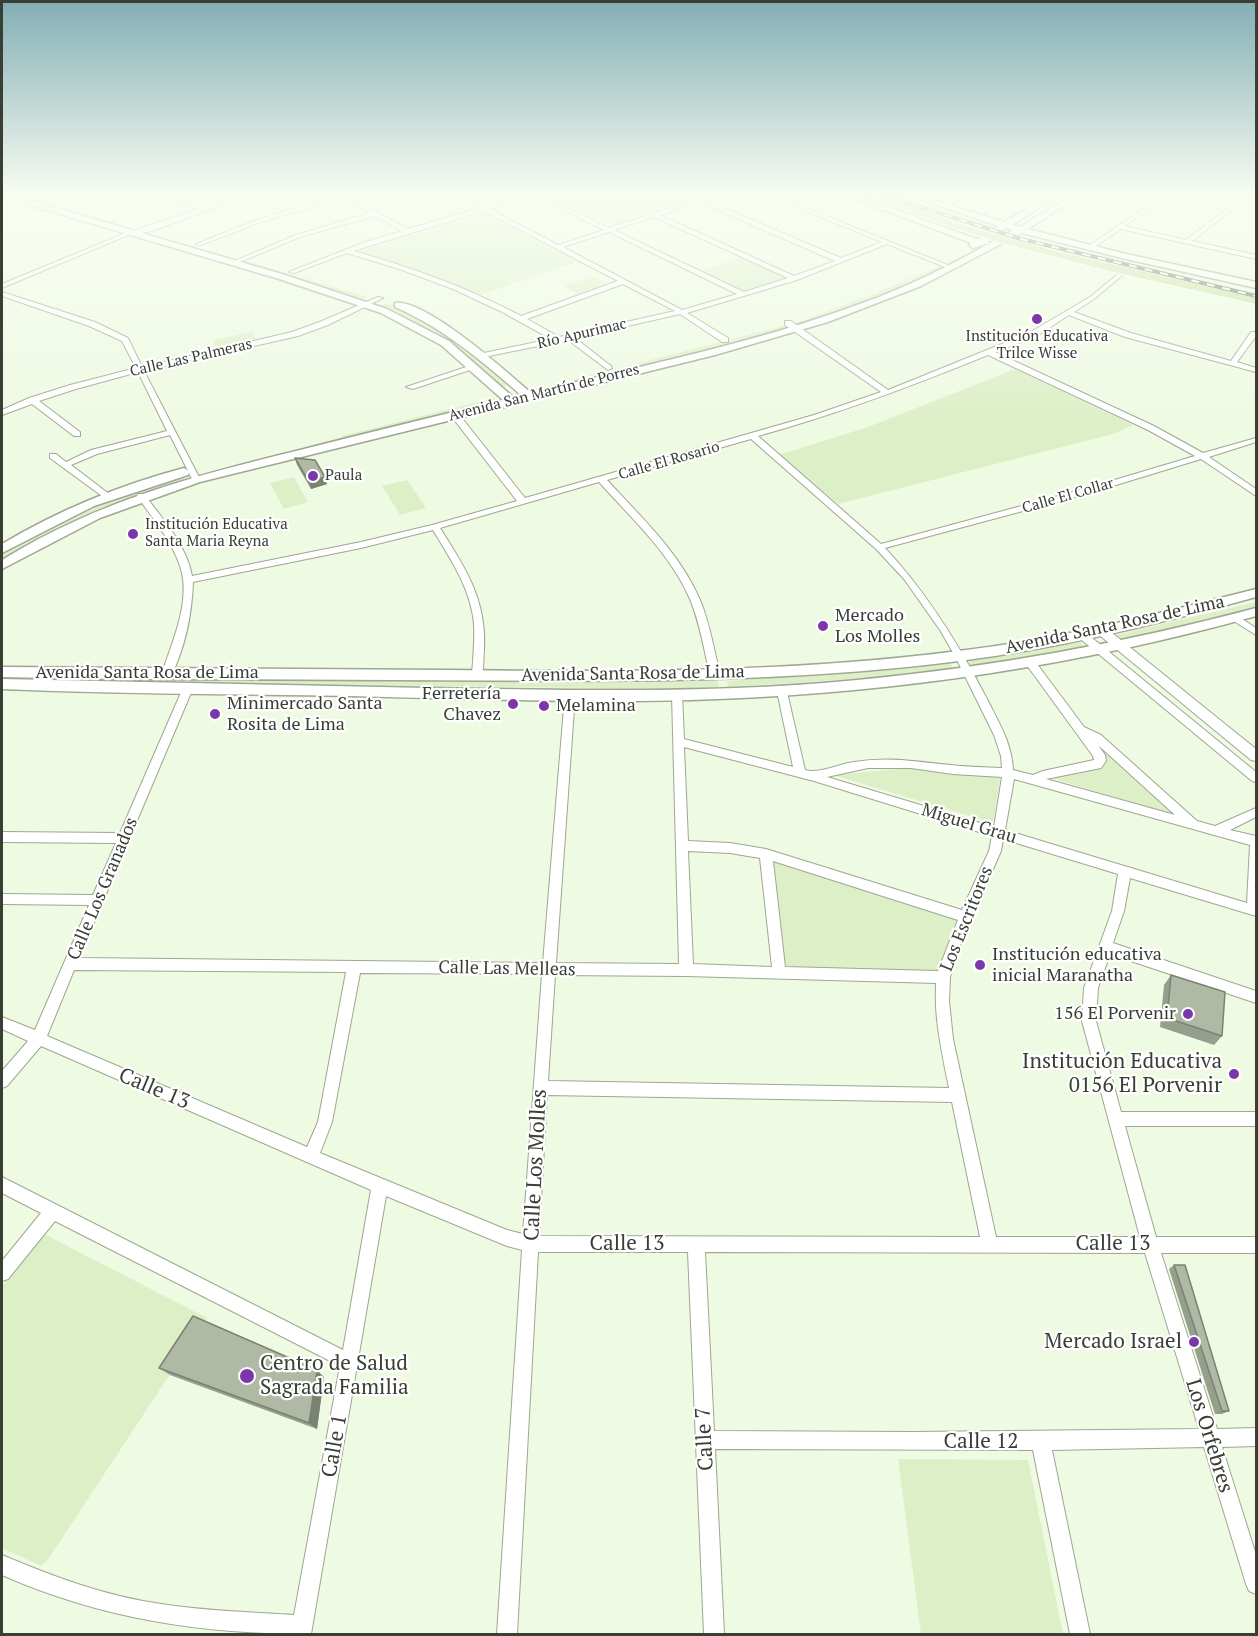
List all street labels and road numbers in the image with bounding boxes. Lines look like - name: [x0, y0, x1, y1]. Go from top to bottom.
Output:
- street label: Río Apurimac: [536, 315, 628, 353]
- street label: Calle Las Palmeras: [128, 335, 254, 381]
- street label: Avenida San Martín de Porres: [447, 361, 641, 425]
- street label: Calle El Rosario: [616, 438, 722, 484]
- street label: Calle El Collar: [1020, 474, 1116, 518]
- street label: Avenida Santa Rosa de Lima: [1003, 591, 1227, 659]
- street label: Avenida Santa Rosa de Lima: [521, 661, 745, 687]
- street label: Avenida Santa Rosa de Lima: [35, 662, 259, 684]
- street label: Miguel Grau: [919, 799, 1019, 849]
- street label: Calle Los Granados: [63, 814, 143, 964]
- street label: Los Escritores: [936, 863, 998, 975]
- street label: Calle Las Melleas: [438, 957, 576, 981]
- street label: Calle 13: [115, 1063, 193, 1115]
- street label: Calle Los Molles: [519, 1088, 553, 1242]
- street label: Calle 13: [590, 1231, 664, 1257]
- street label: Calle 13: [1076, 1231, 1150, 1257]
- street label: Los Orfebres: [1180, 1376, 1238, 1496]
- street label: Calle 7: [691, 1407, 719, 1471]
- street label: Calle 1: [317, 1412, 353, 1480]
- street label: Calle 12: [944, 1429, 1018, 1455]

